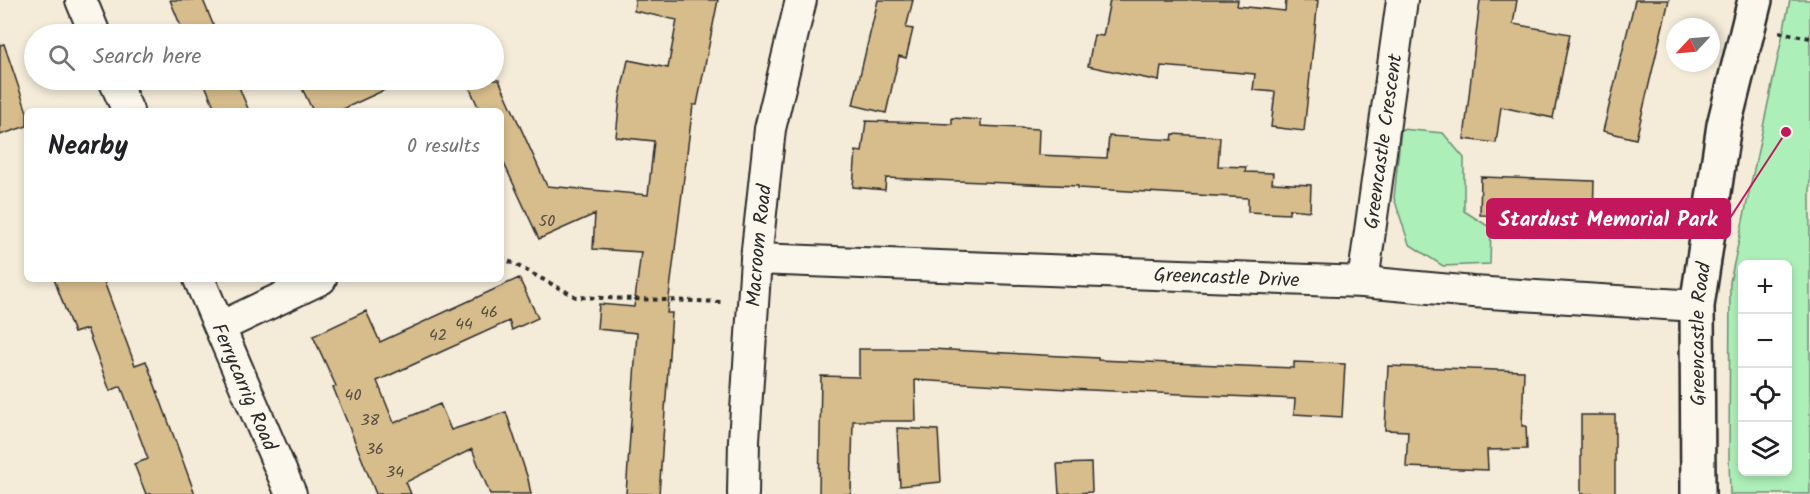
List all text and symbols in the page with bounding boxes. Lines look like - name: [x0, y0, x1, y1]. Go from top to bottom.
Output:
- north arrow: [1666, 18, 1720, 72]
- search box: [24, 24, 504, 90]
- text: Search here: [93, 40, 201, 75]
- icon: search: [45, 41, 78, 74]
- street label: Greencastle Crescent: [1356, 52, 1412, 231]
- text: Nearby: [48, 126, 128, 168]
- text: 0 results: [407, 131, 480, 163]
- street label: Macroom Road: [739, 182, 782, 308]
- callout: Stardust Memorial Park: [1487, 199, 1730, 238]
- text: Stardust Memorial Park: [1499, 204, 1718, 237]
- house number: 50: [539, 209, 555, 234]
- street label: Greencastle Road: [1683, 259, 1721, 406]
- street label: Greencastle Drive: [1153, 260, 1300, 298]
- map controls: [1738, 260, 1792, 476]
- button: +: [1738, 260, 1792, 314]
- house number: 46: [480, 300, 498, 325]
- house number: 44: [455, 312, 473, 337]
- button: −: [1738, 314, 1792, 368]
- street label: Ferrycarrig Road: [202, 319, 285, 457]
- house number: 42: [429, 323, 447, 348]
- button: locate: [1738, 368, 1792, 422]
- house number: 40: [345, 383, 361, 408]
- house number: 38: [361, 408, 380, 433]
- button: layers: [1738, 422, 1792, 476]
- house number: 36: [366, 437, 384, 462]
- house number: 34: [386, 460, 404, 485]

